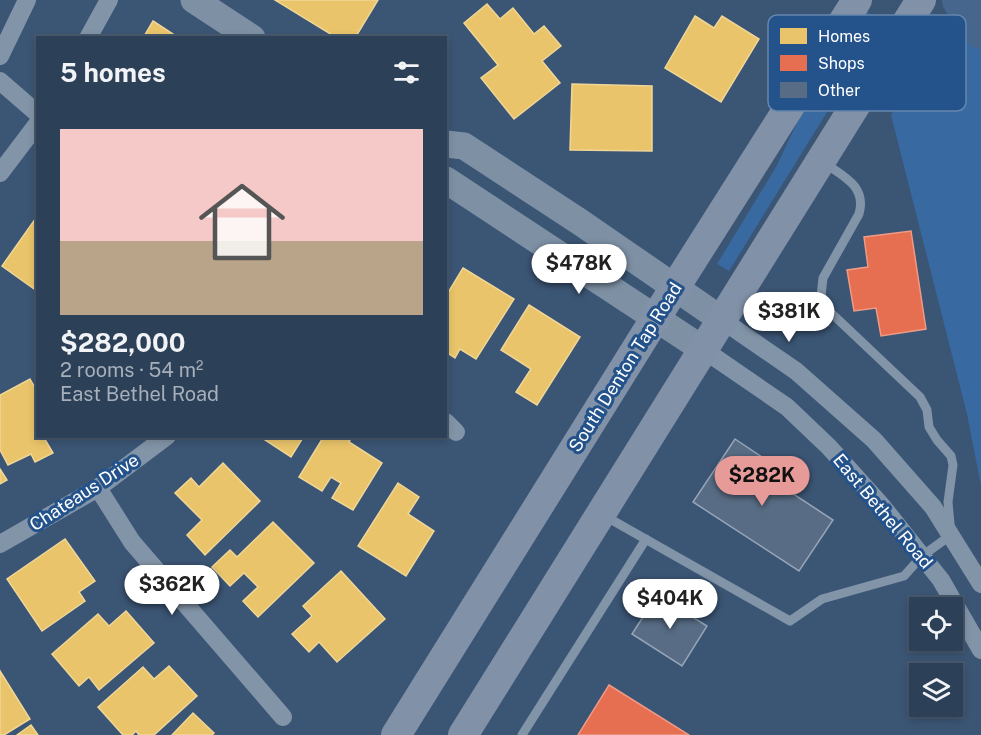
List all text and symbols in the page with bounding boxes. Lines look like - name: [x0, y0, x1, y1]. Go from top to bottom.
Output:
- legend: [768, 15, 966, 111]
- text: Homes: [818, 27, 870, 46]
- text: Shops: [818, 54, 865, 73]
- icon: filters: [390, 56, 423, 89]
- text: 5 homes: [60, 57, 166, 88]
- text: Other: [818, 81, 860, 100]
- icon: home: [188, 168, 296, 276]
- pin: $478K: [537, 244, 621, 295]
- text: $478K: [546, 251, 612, 275]
- street label: South Denton Tap Road: [564, 278, 686, 456]
- pin: $381K: [747, 292, 831, 343]
- text: $381K: [757, 299, 821, 323]
- text: $282,000: [60, 327, 185, 358]
- text: 2 rooms · 54 m²: [60, 358, 203, 382]
- text: East Bethel Road: [60, 382, 219, 406]
- street label: Chateaus Drive: [25, 449, 143, 535]
- street label: East Bethel Road: [829, 449, 937, 573]
- pin: $282K: [720, 456, 804, 507]
- text: $282K: [729, 463, 795, 487]
- pin: $362K: [130, 565, 214, 616]
- text: $362K: [138, 572, 206, 596]
- pin: $404K: [628, 579, 712, 630]
- text: $404K: [636, 586, 704, 610]
- map controls: [909, 597, 963, 717]
- button: locate: [909, 597, 963, 651]
- button: layers: [909, 663, 963, 717]

